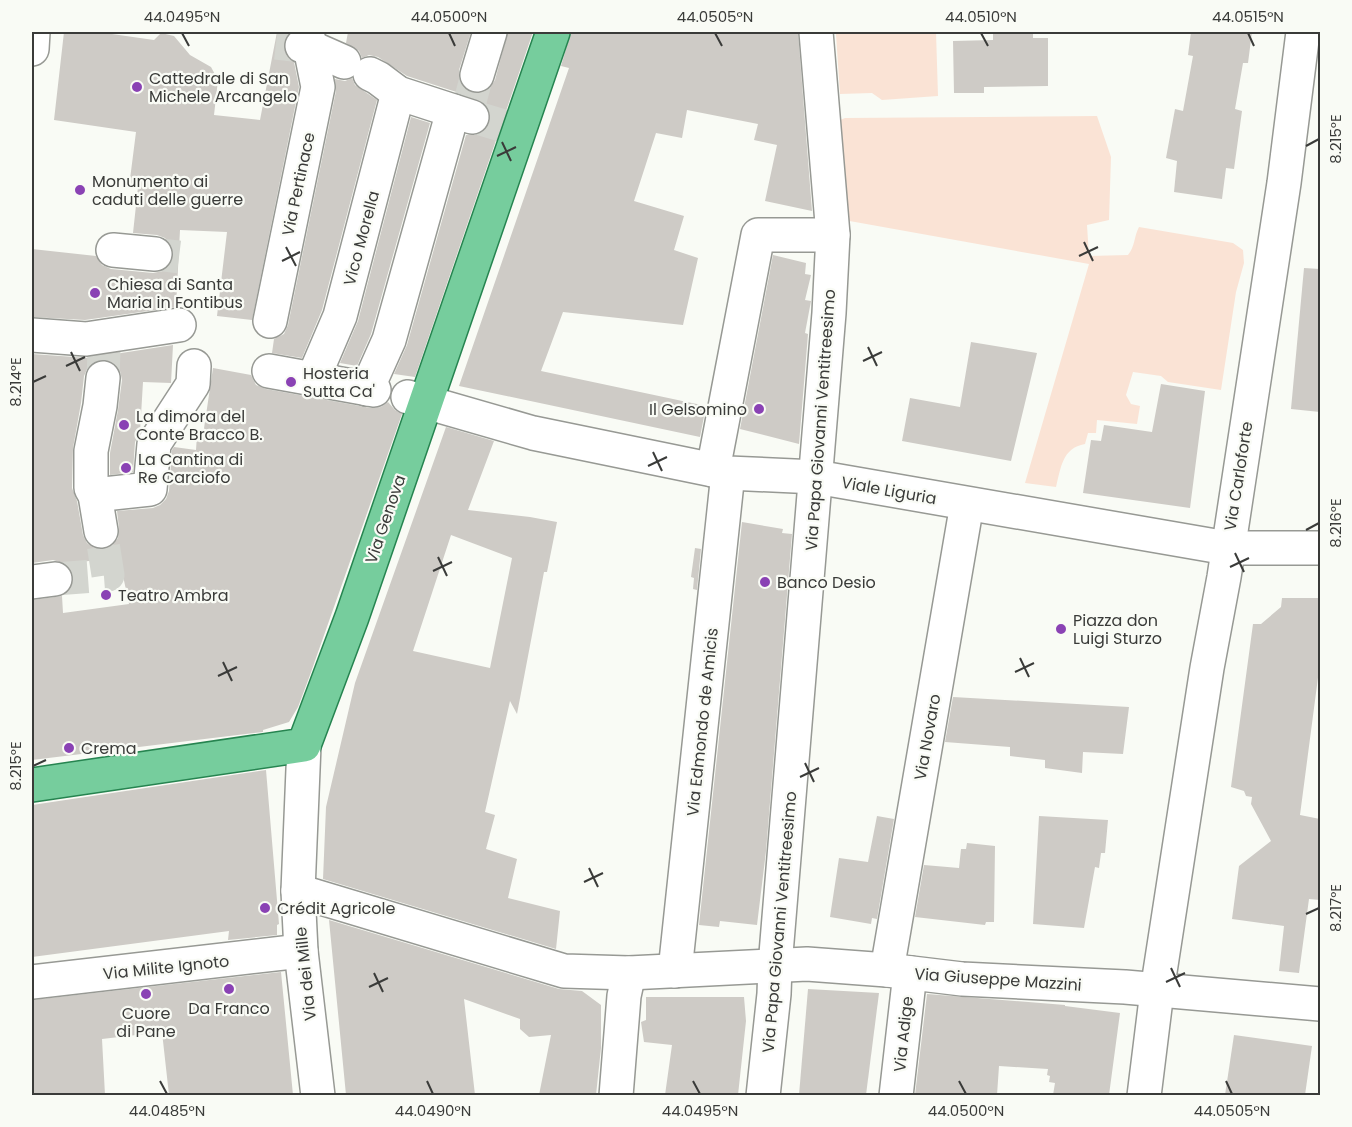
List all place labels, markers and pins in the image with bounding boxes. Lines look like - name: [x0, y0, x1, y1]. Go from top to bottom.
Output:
- place label: Cattedrale di San Michele Arcangelo: [149, 67, 297, 108]
- marker: Cattedrale di San Michele Arcangelo: [130, 80, 144, 94]
- place label: Monumento ai caduti delle guerre: [92, 170, 243, 211]
- marker: Monumento ai caduti delle guerre: [73, 183, 87, 197]
- place label: Chiesa di Santa Maria in Fontibus: [107, 273, 243, 314]
- marker: Chiesa di Santa Maria in Fontibus: [88, 286, 102, 300]
- place label: Hosteria Sutta Ca': [303, 362, 375, 403]
- marker: Hosteria Sutta Ca': [284, 375, 298, 389]
- place label: Il Gelsomino: [649, 398, 747, 421]
- marker: Il Gelsomino: [752, 402, 766, 416]
- place label: La dimora del Conte Bracco B.: [136, 405, 263, 446]
- marker: La dimora del Conte Bracco B.: [117, 418, 131, 432]
- place label: La Cantina di Re Carciofo: [138, 448, 243, 489]
- marker: La Cantina di Re Carciofo: [119, 461, 133, 475]
- place label: Banco Desio: [777, 571, 876, 594]
- marker: Banco Desio: [758, 575, 772, 589]
- place label: Teatro Ambra: [118, 584, 229, 607]
- marker: Teatro Ambra: [99, 588, 113, 602]
- place label: Piazza don Luigi Sturzo: [1073, 609, 1162, 650]
- marker: Piazza don Luigi Sturzo: [1054, 622, 1068, 636]
- place label: Crema: [81, 737, 137, 760]
- marker: Crema: [62, 741, 76, 755]
- place label: Crédit Agricole: [277, 897, 395, 920]
- marker: Crédit Agricole: [258, 901, 272, 915]
- marker: Da Franco: [222, 982, 236, 996]
- marker: Cuore di Pane: [139, 987, 153, 1001]
- place label: Da Franco: [188, 997, 270, 1020]
- place label: Cuore di Pane: [116, 1002, 176, 1043]

